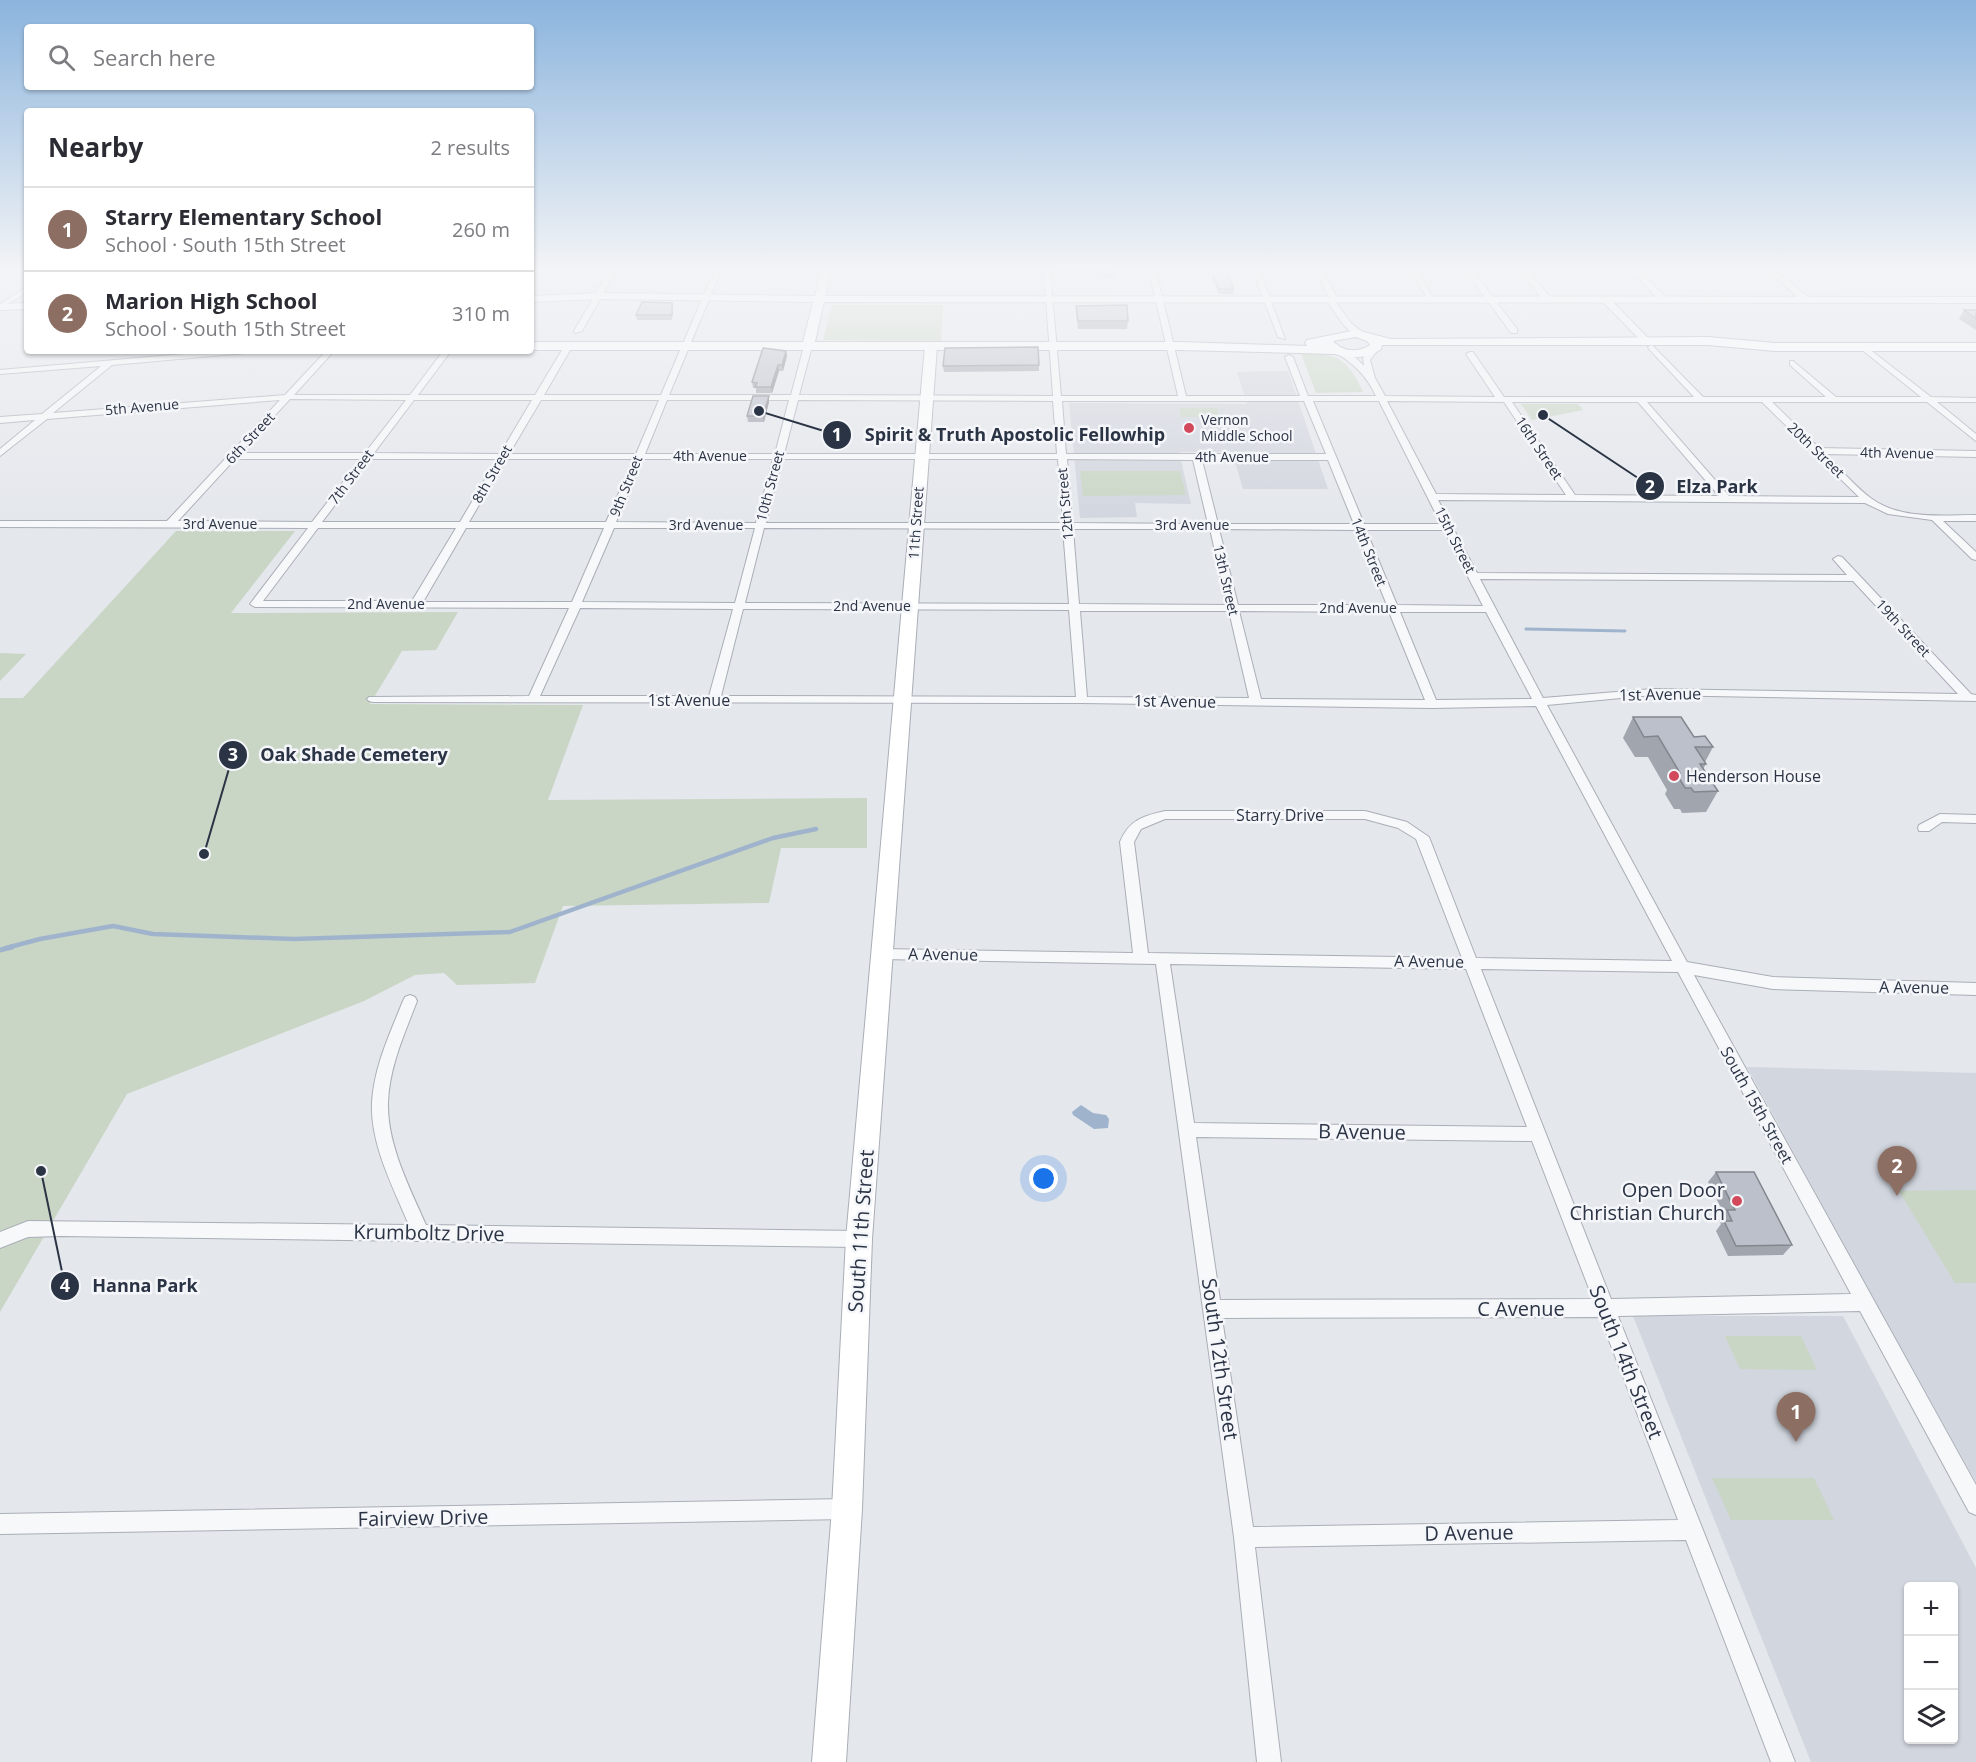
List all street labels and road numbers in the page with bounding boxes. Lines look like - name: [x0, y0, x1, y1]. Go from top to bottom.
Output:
- street label: 5th Avenue: [104, 394, 180, 419]
- street label: 6th Street: [221, 408, 279, 468]
- street label: 16th Street: [1511, 412, 1568, 483]
- street label: 20th Street: [1784, 418, 1849, 482]
- street label: 8th Street: [467, 441, 516, 506]
- street label: 4th Avenue: [1860, 442, 1934, 463]
- street label: 7th Street: [324, 445, 378, 508]
- street label: 4th Avenue: [673, 446, 747, 465]
- street label: 4th Avenue: [1195, 447, 1269, 466]
- street label: 10th Street: [751, 448, 788, 523]
- street label: 9th Street: [605, 452, 646, 519]
- street label: 12th Street: [1052, 467, 1077, 541]
- street label: 11th Street: [904, 486, 928, 560]
- street label: 15th Street: [1431, 503, 1480, 576]
- street label: 3rd Avenue: [183, 514, 257, 533]
- street label: 3rd Avenue: [669, 515, 743, 534]
- street label: 3rd Avenue: [1155, 515, 1229, 534]
- street label: 14th Street: [1347, 515, 1392, 589]
- street label: 13th Street: [1209, 543, 1244, 617]
- street label: 2nd Avenue: [347, 594, 425, 613]
- street label: 19th Street: [1872, 595, 1935, 661]
- street label: 2nd Avenue: [833, 596, 911, 615]
- street label: 2nd Avenue: [1319, 598, 1397, 617]
- street label: 1st Avenue: [1619, 682, 1701, 706]
- street label: 1st Avenue: [648, 689, 730, 711]
- street label: 1st Avenue: [1134, 689, 1216, 713]
- street label: Starry Drive: [1236, 804, 1324, 826]
- street label: A Avenue: [908, 942, 978, 966]
- street label: A Avenue: [1394, 949, 1464, 973]
- street label: A Avenue: [1879, 975, 1949, 999]
- street label: South 15th Street: [1716, 1043, 1798, 1168]
- street label: B Avenue: [1318, 1117, 1406, 1146]
- street label: South 11th Street: [841, 1149, 880, 1313]
- street label: Krumboltz Drive: [353, 1218, 505, 1247]
- street label: South 12th Street: [1196, 1276, 1245, 1442]
- street label: South 14th Street: [1583, 1281, 1670, 1443]
- street label: C Avenue: [1477, 1295, 1565, 1322]
- street label: Fairview Drive: [357, 1503, 489, 1532]
- street label: D Avenue: [1424, 1518, 1514, 1547]

